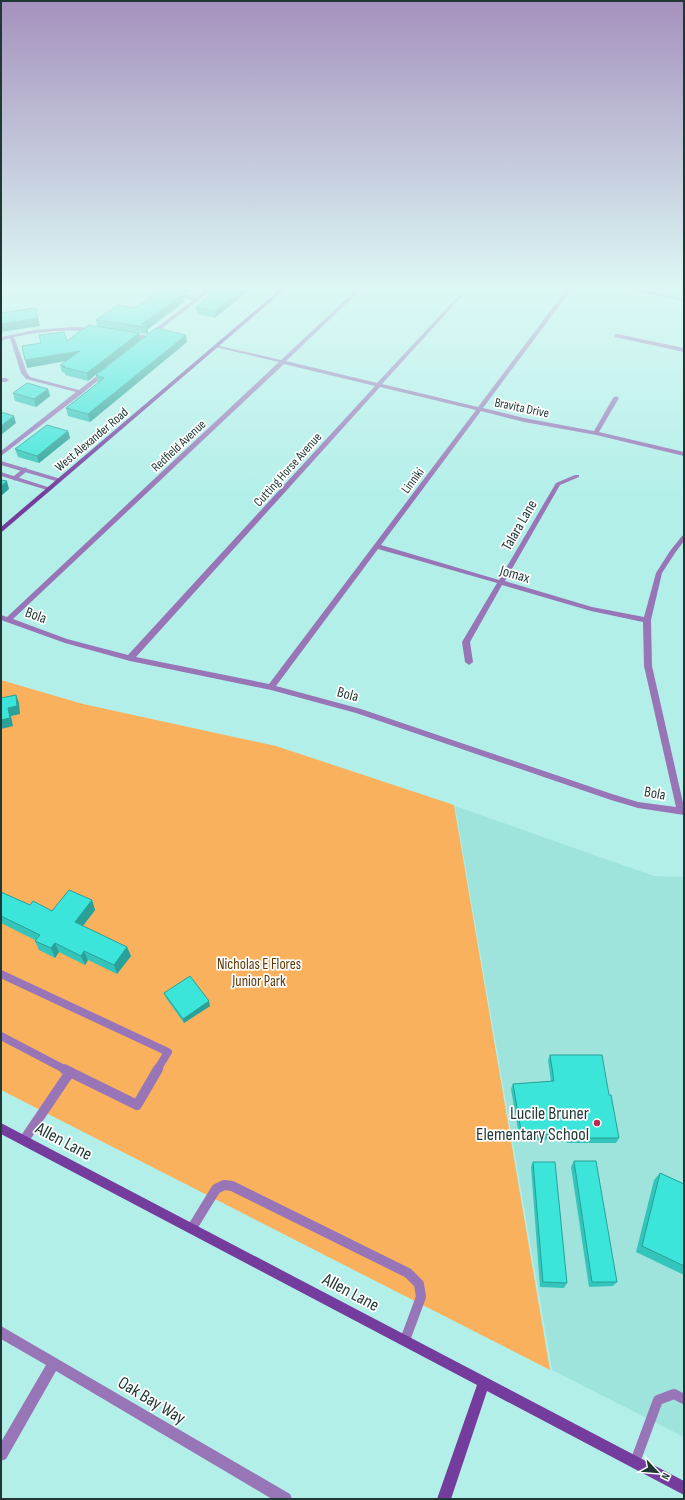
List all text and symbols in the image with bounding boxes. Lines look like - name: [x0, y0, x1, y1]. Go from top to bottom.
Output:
- street label: Bravita Drive: [493, 394, 551, 422]
- street label: West Alexander Road: [52, 404, 132, 475]
- street label: Redfield Avenue: [148, 416, 209, 475]
- street label: Cutting Horse Avenue: [250, 429, 325, 510]
- street label: Linniki: [398, 465, 428, 497]
- street label: Talara Lane: [497, 496, 542, 554]
- street label: Jomax: [497, 561, 532, 588]
- street label: Bola: [22, 603, 49, 628]
- street label: Bola: [335, 683, 361, 706]
- street label: Bola: [643, 782, 667, 805]
- park label: Nicholas E Flores Junior Park: [217, 955, 301, 991]
- place label: Lucile Bruner Elementary School: [476, 1103, 589, 1145]
- street label: Allen Lane: [31, 1117, 96, 1165]
- marker: Lucile Bruner Elementary School: [592, 1118, 602, 1128]
- street label: Allen Lane: [318, 1268, 383, 1316]
- street label: Oak Bay Way: [114, 1372, 189, 1429]
- north arrow: [637, 1452, 677, 1492]
- text: N: [658, 1471, 673, 1482]

